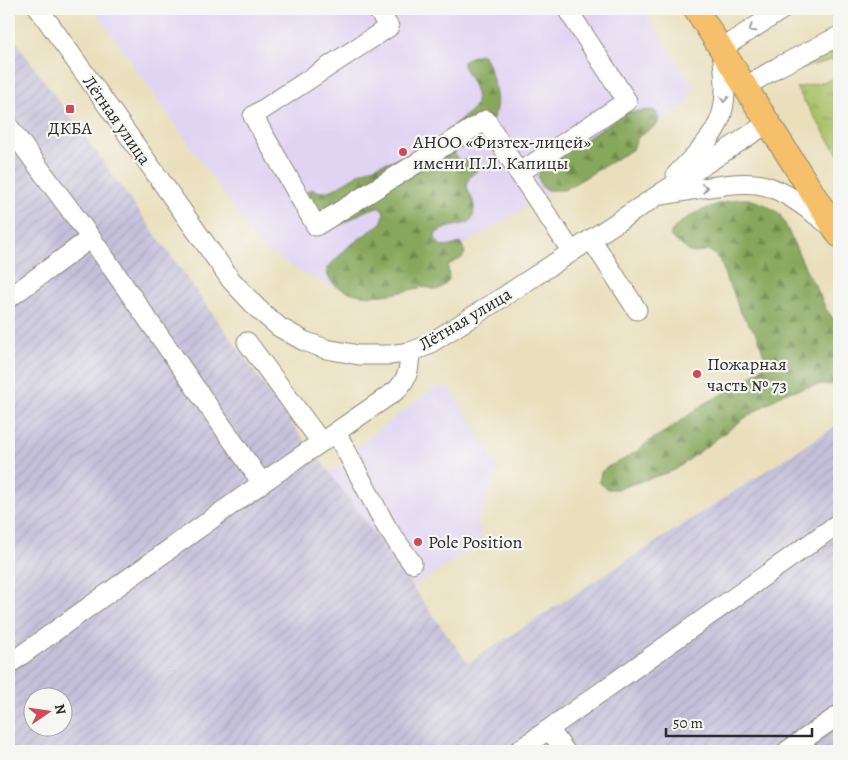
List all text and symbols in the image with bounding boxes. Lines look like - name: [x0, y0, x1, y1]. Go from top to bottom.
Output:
- one-way arrow: [749, 23, 758, 32]
- street label: Лётная улица: [77, 70, 157, 170]
- one-way arrow: [718, 95, 729, 103]
- marker: ДКБА: [64, 103, 76, 115]
- place label: ДКБА: [48, 116, 93, 140]
- place label: АНОО «Физтех-лицей» имени П.Л. Капицы: [412, 130, 591, 175]
- marker: АНОО «Физтех-лицей» имени П.Л. Капицы: [397, 146, 409, 158]
- one-way arrow: [700, 184, 709, 194]
- street label: Лётная улица: [414, 281, 517, 356]
- place label: Пожарная часть № 73: [707, 352, 787, 397]
- marker: Пожарная часть № 73: [691, 368, 703, 380]
- place label: Pole Position: [428, 530, 522, 554]
- marker: Pole Position: [412, 536, 424, 548]
- north arrow: [22, 688, 72, 738]
- text: N: [50, 702, 71, 716]
- scale bar: [666, 705, 812, 737]
- text: 50 m: [673, 713, 703, 733]

